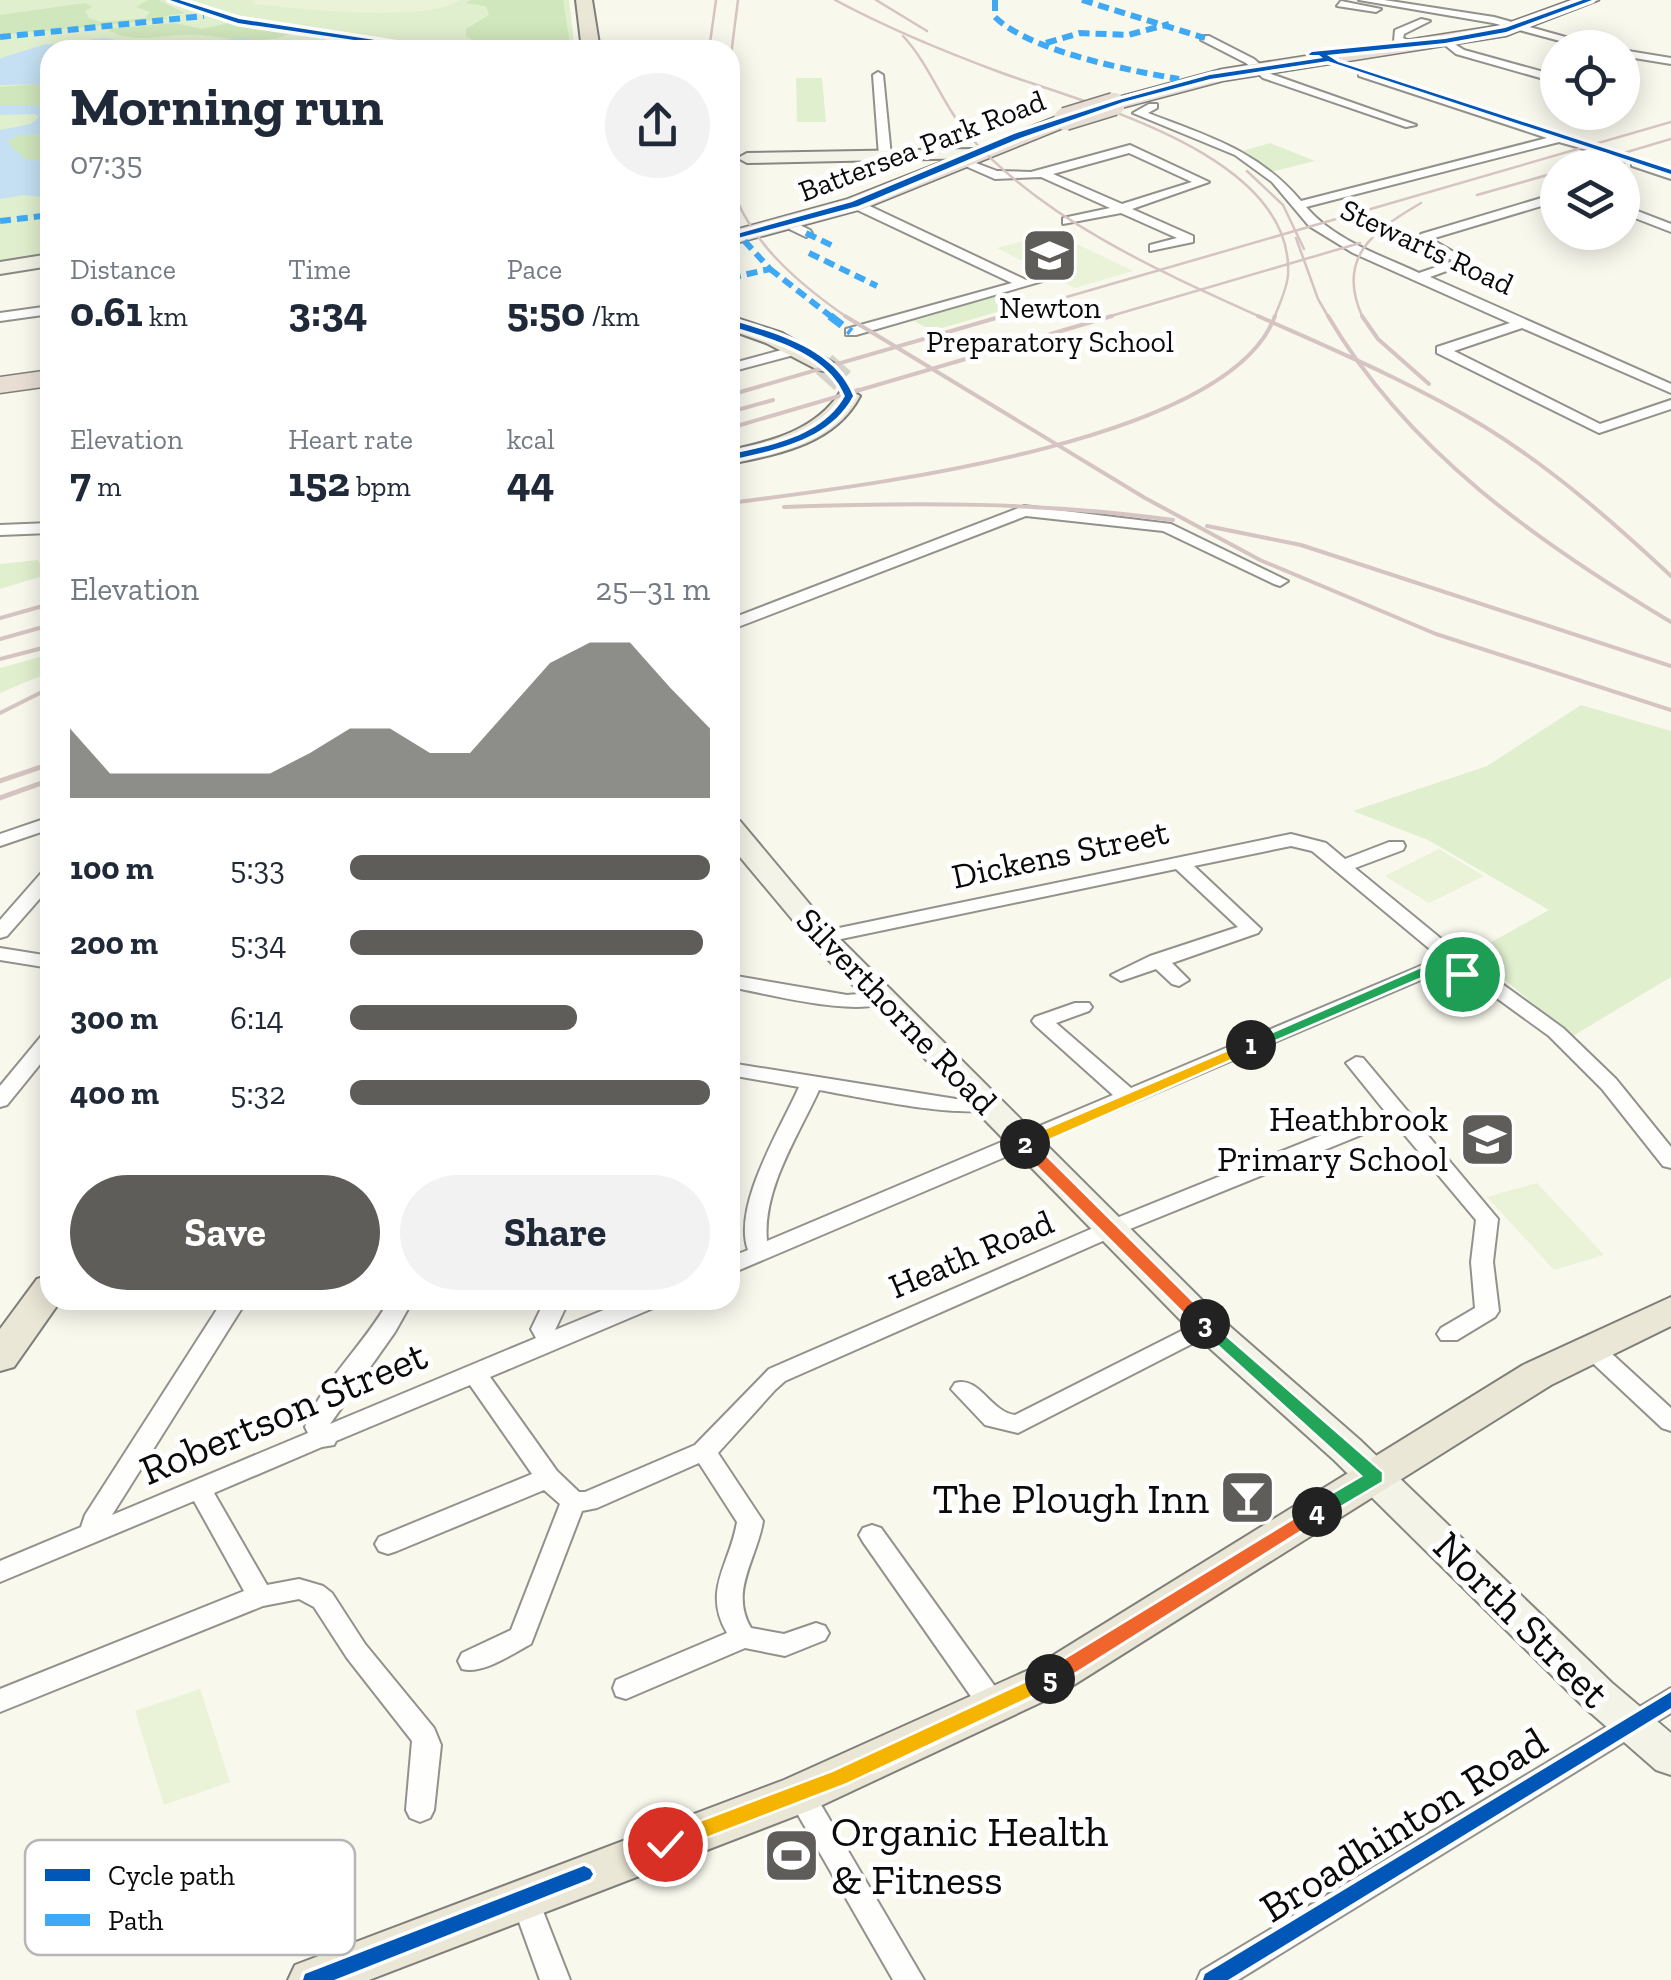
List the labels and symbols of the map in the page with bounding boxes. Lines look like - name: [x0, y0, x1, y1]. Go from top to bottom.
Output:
- street label: Battersea Park Road: [794, 82, 1051, 210]
- street label: Stewarts Road: [1335, 191, 1520, 303]
- school or university icon: Newton Preparatory School: [1020, 226, 1080, 286]
- place label: Newton Preparatory School: [926, 290, 1174, 360]
- street label: Dickens Street: [948, 811, 1172, 897]
- street label: Silverthorne Road: [788, 899, 1006, 1123]
- pin: [1420, 932, 1505, 1017]
- pin: 1: [1226, 1020, 1276, 1070]
- place label: Heathbrook Primary School: [1217, 1098, 1448, 1180]
- school or university icon: Heathbrook Primary School: [1457, 1109, 1517, 1169]
- pin: 2: [1000, 1119, 1050, 1169]
- street label: Heath Road: [883, 1201, 1059, 1307]
- pin: 3: [1180, 1299, 1230, 1349]
- street label: Robertson Street: [132, 1329, 435, 1496]
- bar icon: The Plough Inn: [1218, 1468, 1278, 1528]
- place label: The Plough Inn: [932, 1473, 1209, 1524]
- pin: 4: [1292, 1487, 1342, 1537]
- street label: North Street: [1423, 1521, 1621, 1718]
- pin: 5: [1025, 1654, 1075, 1704]
- street label: Broadhinton Road: [1251, 1716, 1556, 1933]
- pin: [623, 1802, 708, 1887]
- place label: Organic Health & Fitness: [831, 1806, 1109, 1905]
- sports icon: Organic Health & Fitness: [762, 1825, 822, 1885]
- legend: [25, 1840, 355, 1955]
- text: Cycle path: [108, 1859, 235, 1892]
- text: Path: [108, 1904, 164, 1937]

